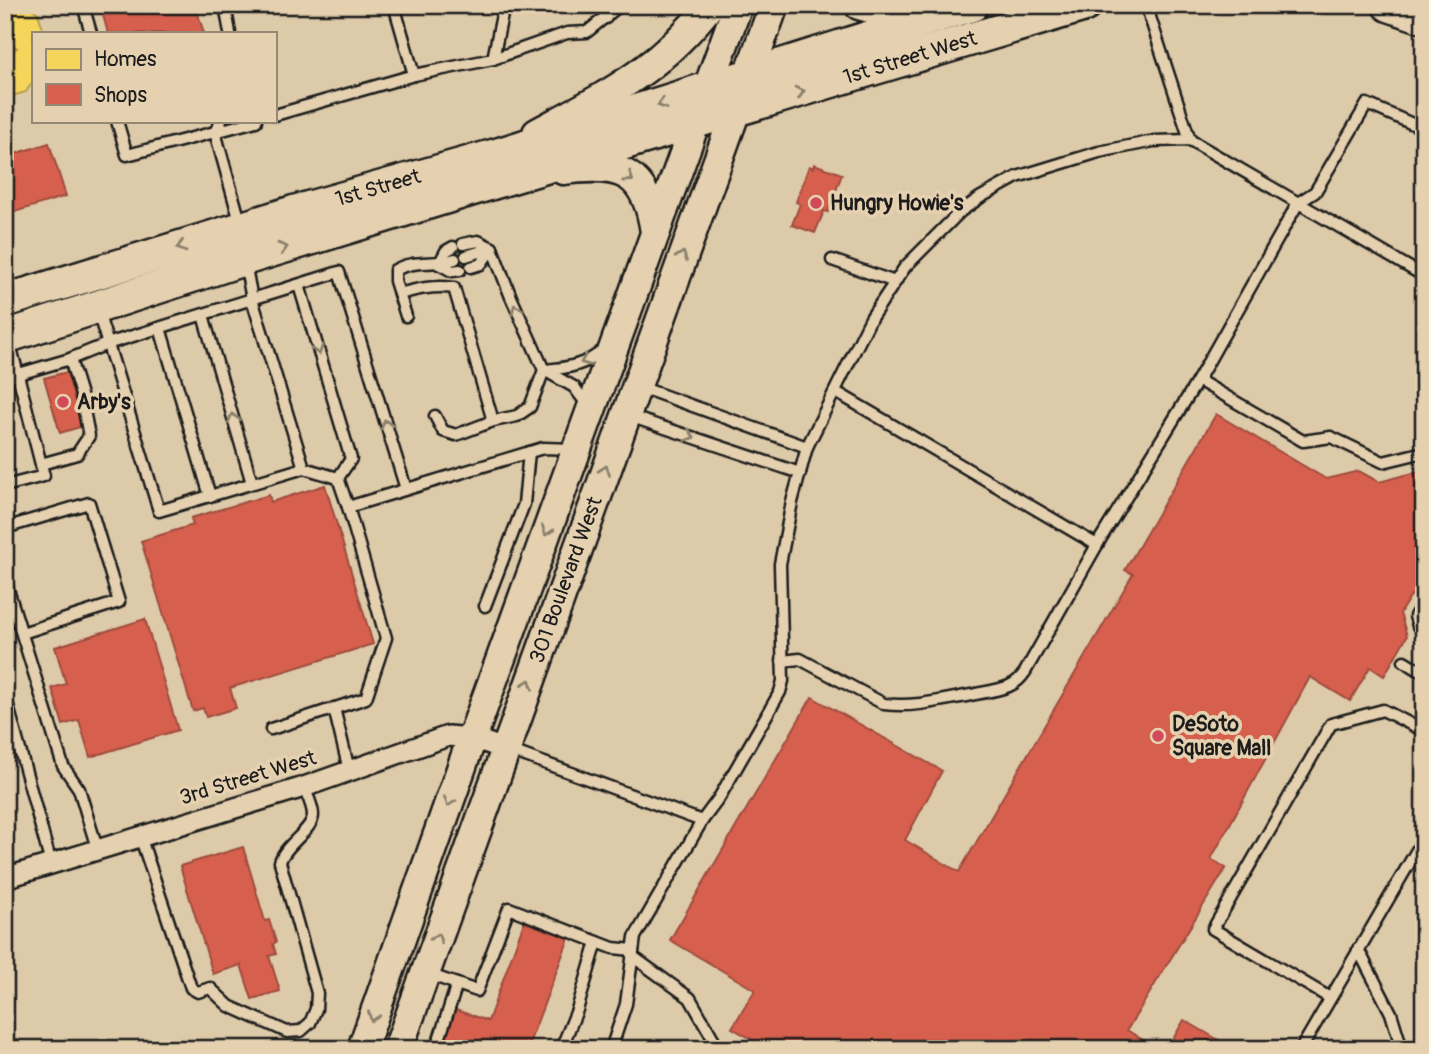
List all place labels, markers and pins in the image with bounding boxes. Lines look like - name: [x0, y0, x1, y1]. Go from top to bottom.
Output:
- place label: Hungry Howie's: [830, 190, 964, 217]
- marker: Hungry Howie's: [808, 195, 824, 211]
- place label: Arby's: [77, 389, 131, 416]
- marker: Arby's: [55, 394, 71, 410]
- place label: DeSoto Square Mall: [1172, 711, 1271, 762]
- marker: DeSoto Square Mall: [1150, 728, 1166, 744]

